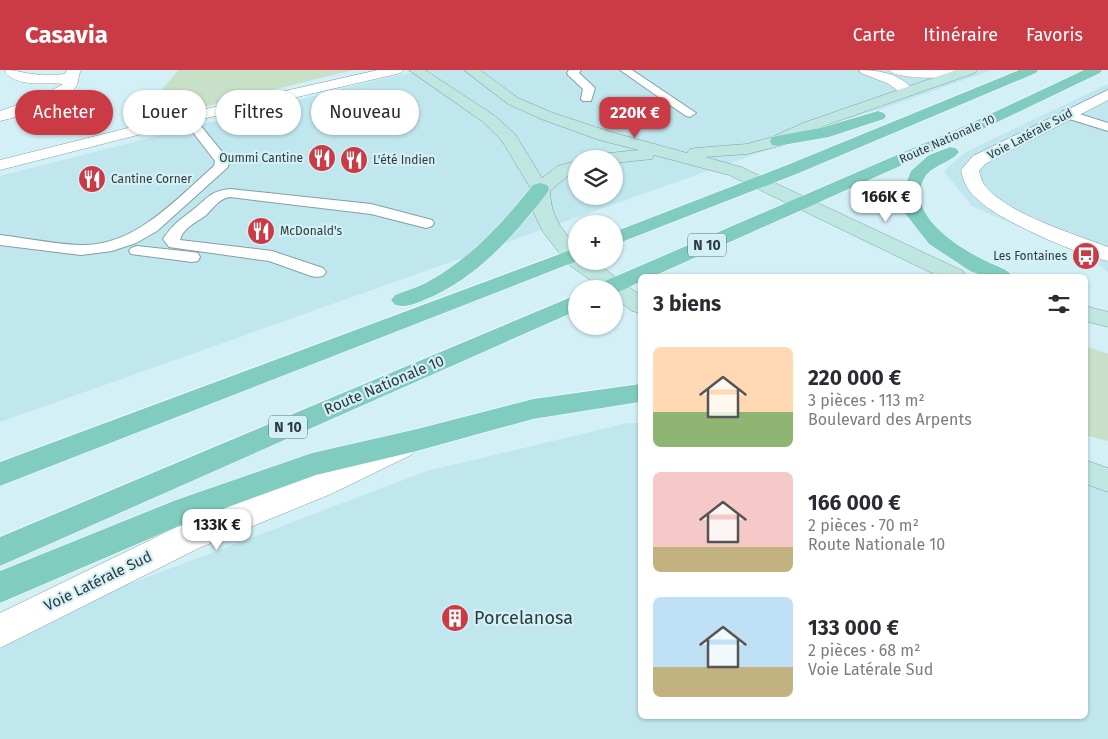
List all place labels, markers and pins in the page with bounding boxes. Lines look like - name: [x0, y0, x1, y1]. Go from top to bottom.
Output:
- pin: 220K €: [594, 97, 676, 139]
- restaurant icon: Oummi Cantine: [307, 143, 337, 173]
- restaurant icon: L'été Indien: [339, 145, 369, 175]
- place label: Oummi Cantine: [219, 151, 303, 165]
- place label: L'été Indien: [373, 153, 435, 167]
- restaurant icon: Cantine Corner: [77, 164, 107, 194]
- place label: Cantine Corner: [111, 172, 192, 186]
- pin: 166K €: [845, 180, 927, 223]
- restaurant icon: McDonald's: [246, 216, 276, 246]
- place label: McDonald's: [280, 224, 342, 238]
- bus stop icon: Les Fontaines: [1071, 241, 1101, 271]
- place label: Les Fontaines: [993, 249, 1067, 263]
- pin: 133K €: [176, 508, 258, 551]
- building icon: Porcelanosa: [440, 603, 470, 633]
- place label: Porcelanosa: [474, 607, 573, 629]

